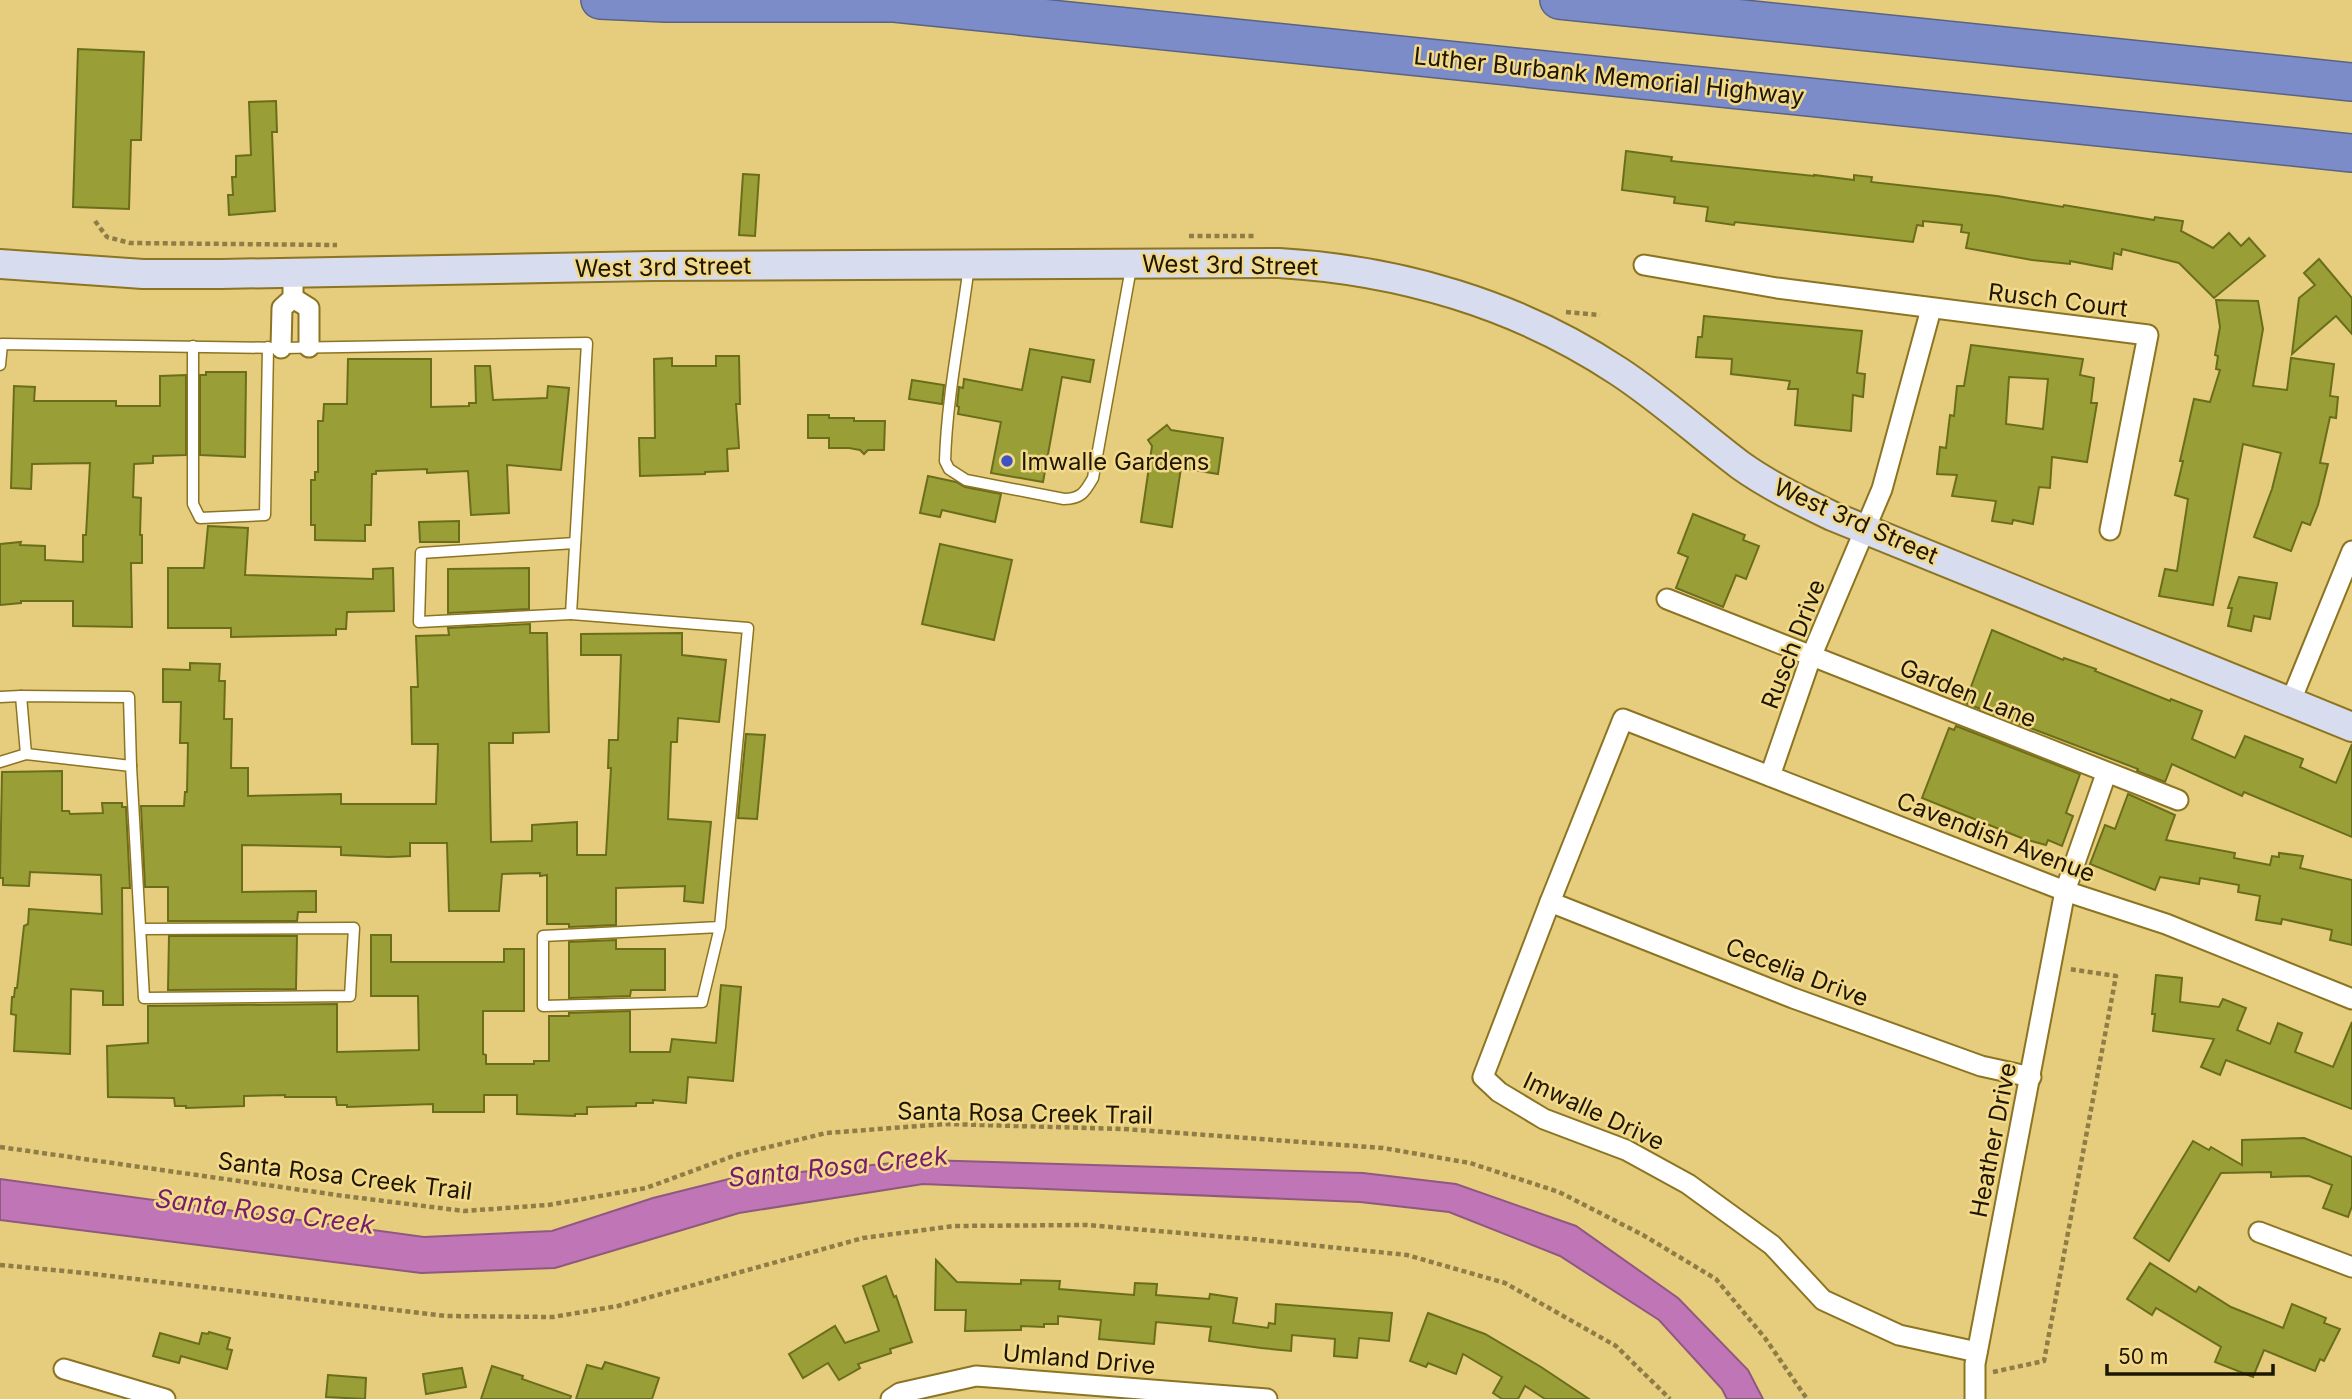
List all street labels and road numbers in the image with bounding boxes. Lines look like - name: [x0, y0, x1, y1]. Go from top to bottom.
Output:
- street label: Luther Burbank Memorial Highway: [1412, 41, 1806, 111]
- street label: West 3rd Street: [1142, 249, 1319, 281]
- street label: West 3rd Street: [575, 251, 752, 283]
- street label: Rusch Court: [1987, 277, 2130, 323]
- street label: West 3rd Street: [1770, 472, 1943, 570]
- street label: Rusch Drive: [1755, 575, 1831, 713]
- street label: Garden Lane: [1895, 652, 2041, 734]
- street label: Cavendish Avenue: [1893, 786, 2099, 888]
- street label: Cecelia Drive: [1721, 931, 1873, 1013]
- street label: Heather Drive: [1964, 1060, 2022, 1220]
- street label: Imwalle Drive: [1519, 1066, 1669, 1156]
- street label: Santa Rosa Creek Trail: [897, 1096, 1153, 1130]
- street label: Santa Rosa Creek Trail: [216, 1146, 474, 1206]
- street label: Umland Drive: [1001, 1338, 1157, 1380]

